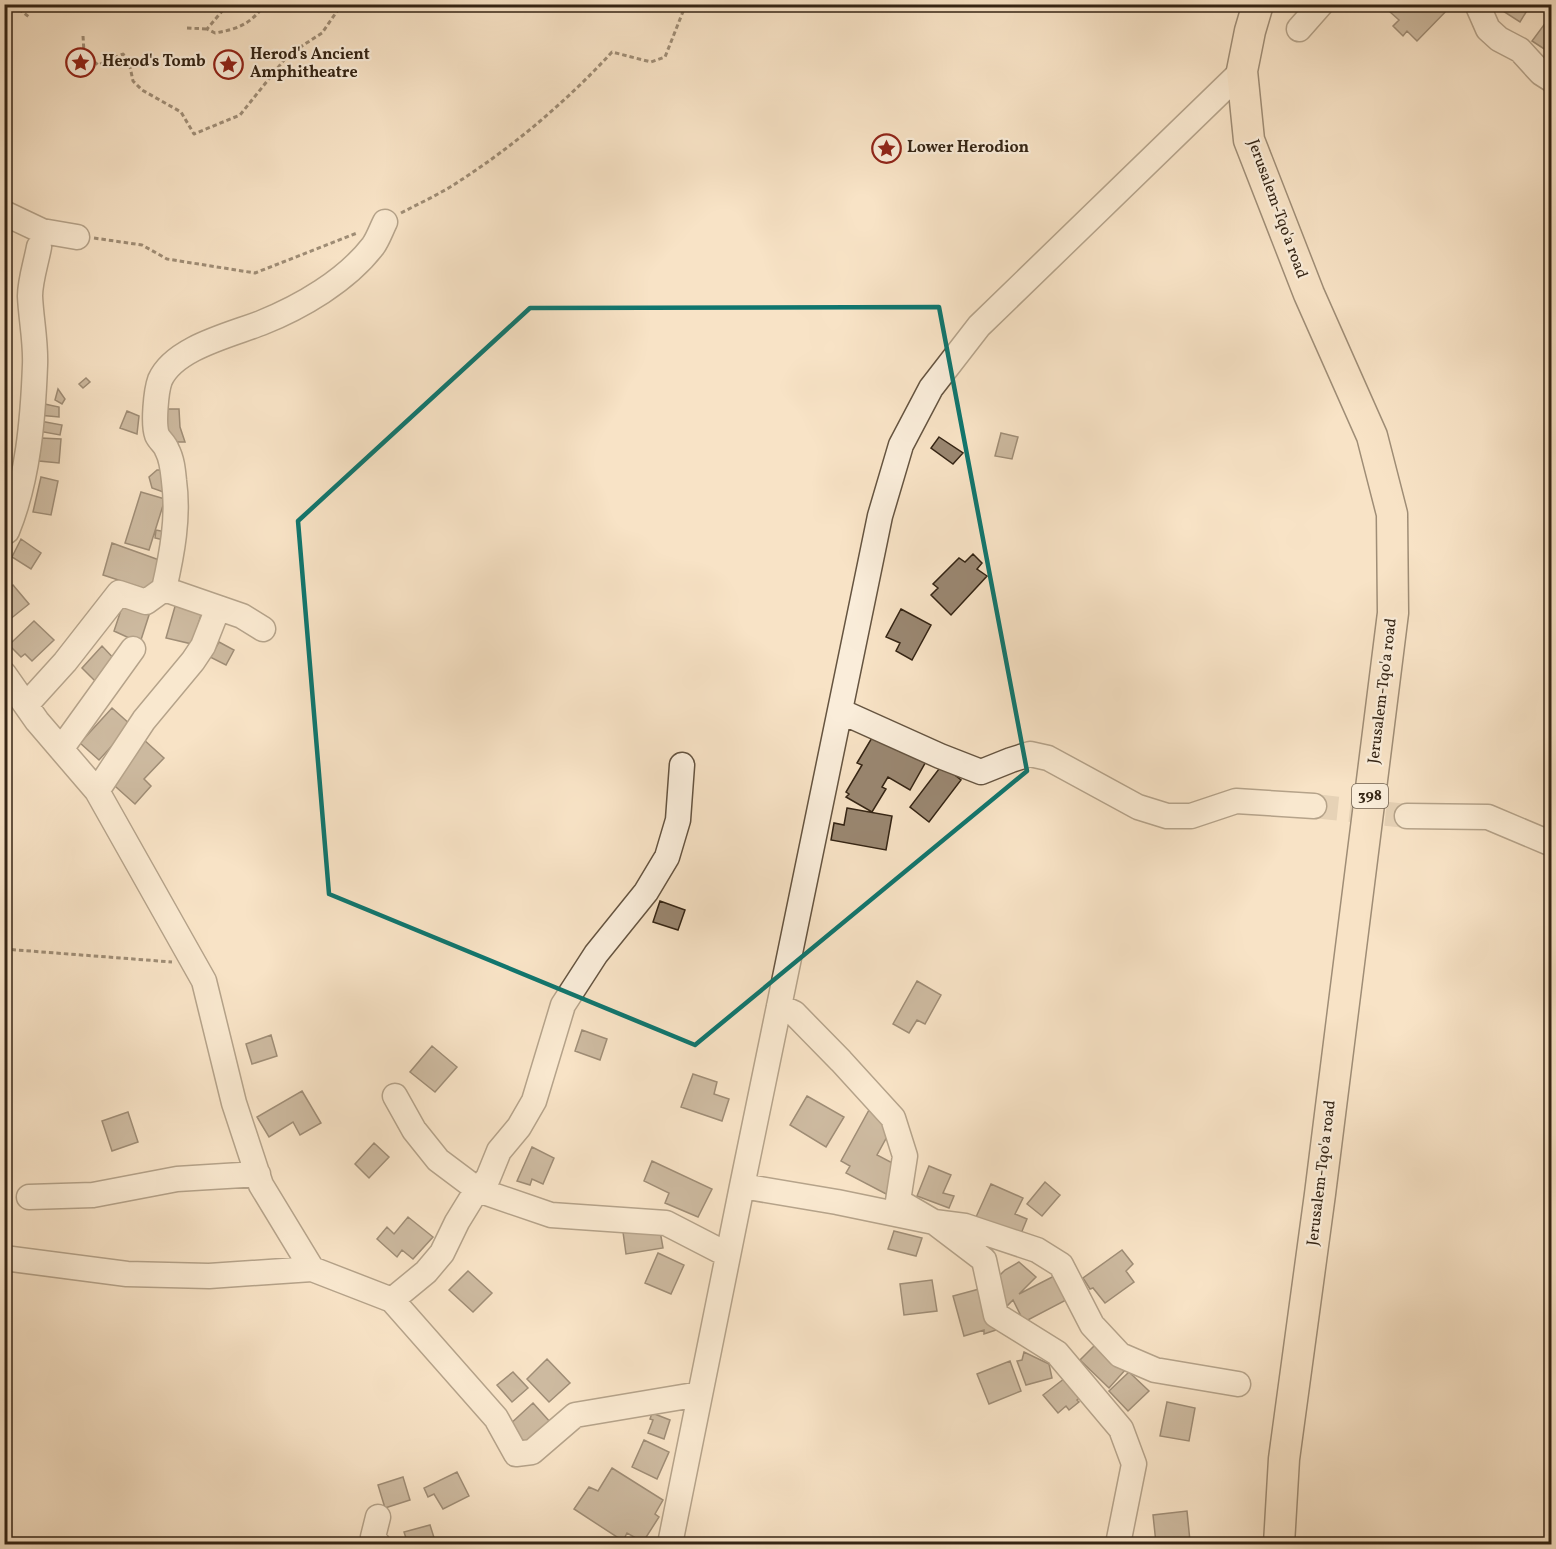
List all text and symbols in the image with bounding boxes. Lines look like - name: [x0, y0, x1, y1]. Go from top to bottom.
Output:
- place label: Herod's Ancient Amphitheatre: [250, 44, 370, 84]
- place icon: Herod's Tomb: [65, 46, 97, 78]
- place icon: Herod's Ancient Amphitheatre: [213, 48, 245, 80]
- place label: Herod's Tomb: [102, 51, 206, 73]
- place icon: Lower Herodion: [870, 132, 902, 164]
- street label: Jerusalem-Tqo'a road: [1242, 136, 1312, 282]
- place label: Lower Herodion: [907, 137, 1029, 159]
- street label: Jerusalem-Tqo'a road: [1363, 617, 1403, 765]
- road number: 398: [1352, 784, 1388, 808]
- street label: Jerusalem-Tqo'a road: [1302, 1099, 1342, 1247]

